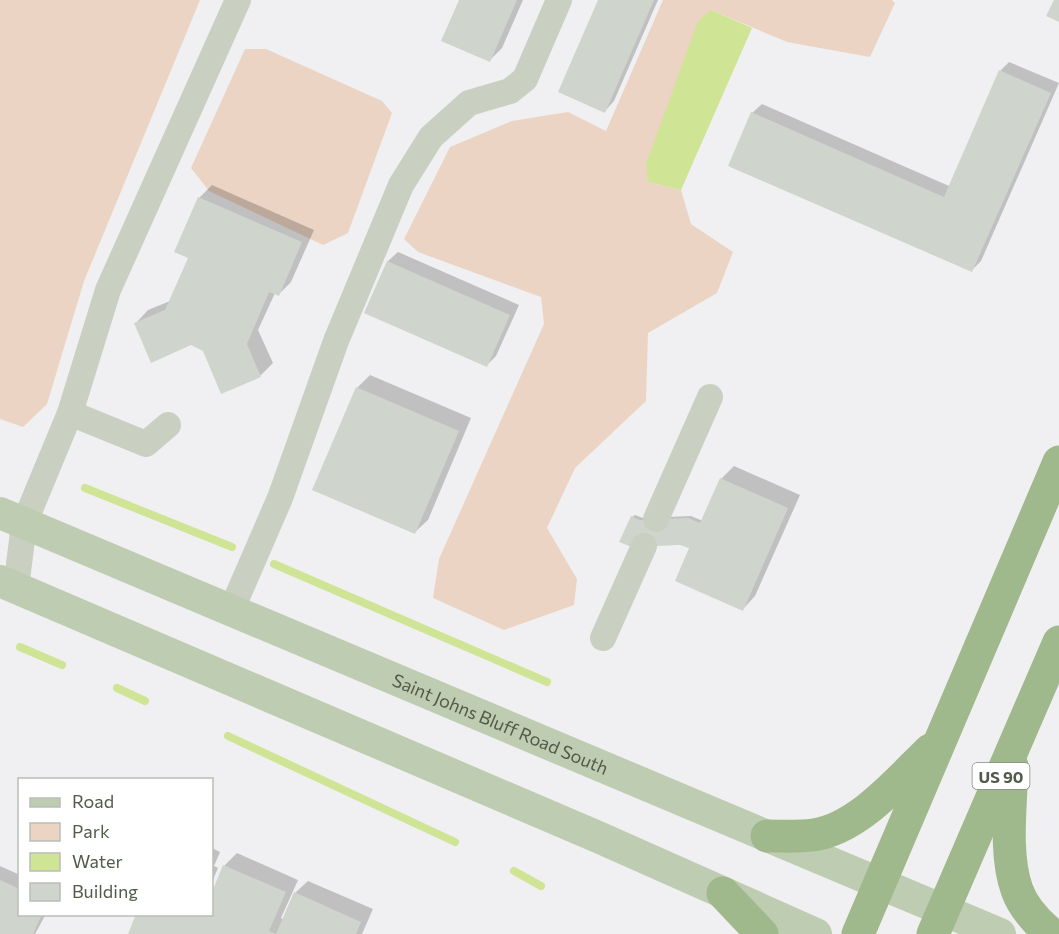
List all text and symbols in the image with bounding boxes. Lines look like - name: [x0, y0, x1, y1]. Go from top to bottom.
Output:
- street label: Saint Johns Bluff Road South: [389, 668, 612, 779]
- road number: US 90: [972, 763, 1030, 789]
- legend: [18, 778, 213, 916]
- text: Road: [72, 790, 114, 812]
- text: Park: [72, 820, 110, 842]
- text: Water: [72, 850, 123, 872]
- text: Building: [72, 880, 138, 902]

